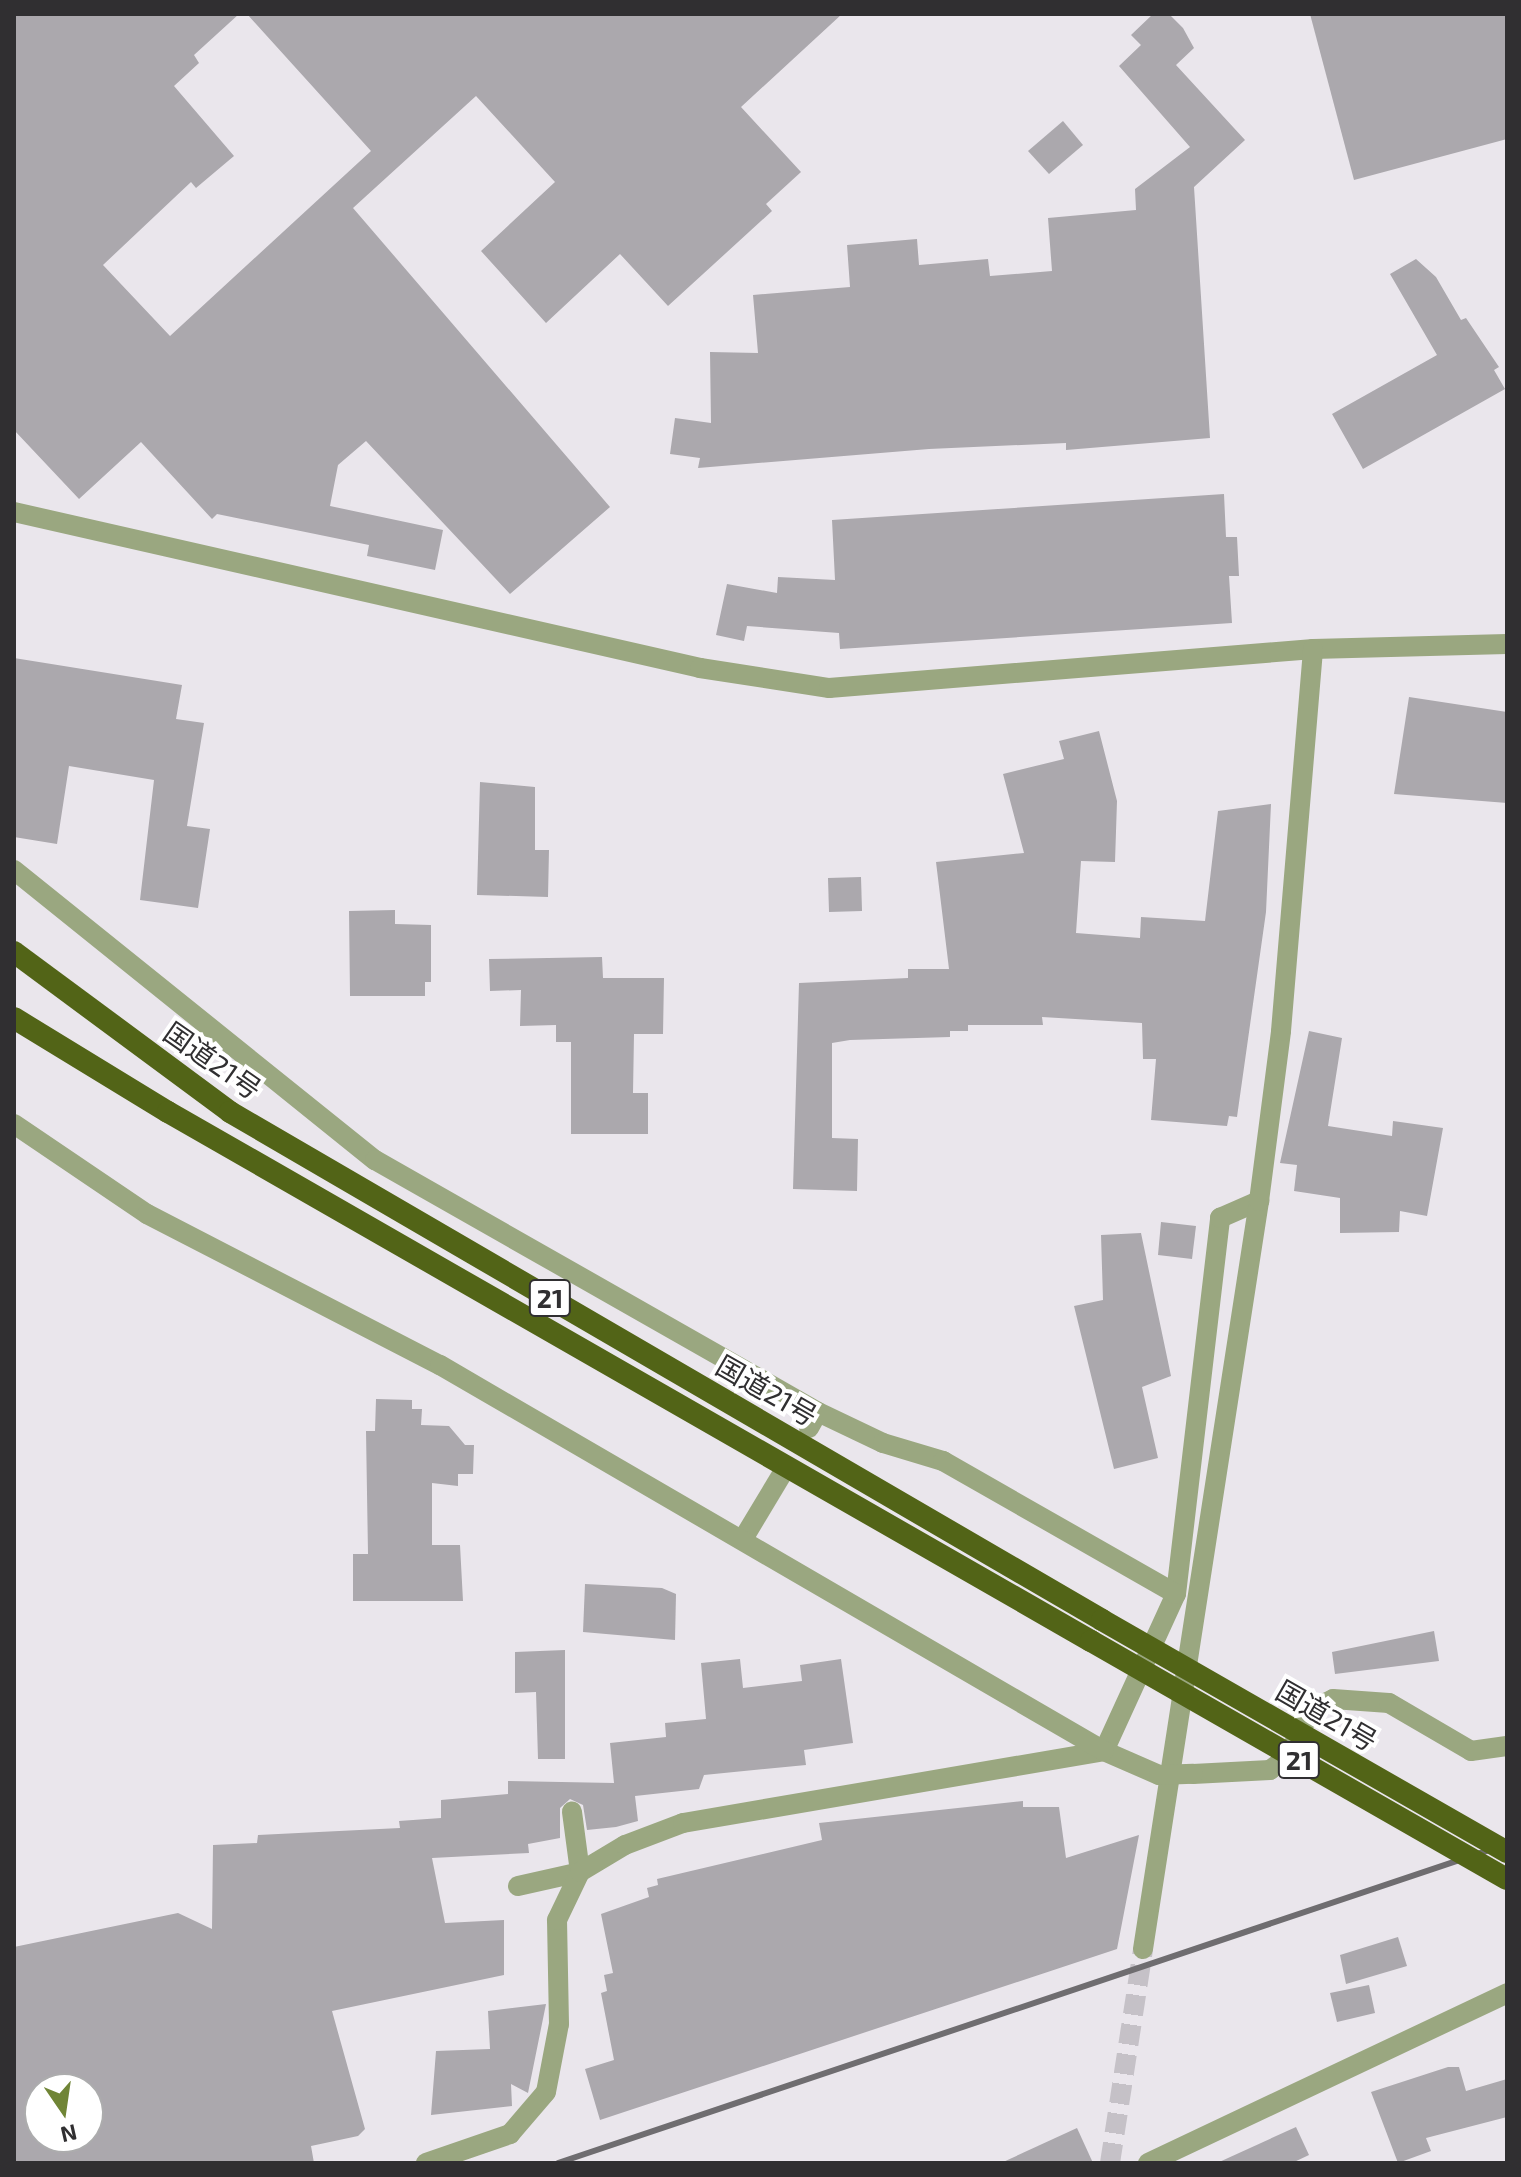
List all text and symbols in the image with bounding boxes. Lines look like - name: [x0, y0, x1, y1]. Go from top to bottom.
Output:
- street label: 国道21号: [158, 1014, 268, 1106]
- road number: 21: [528, 1276, 572, 1320]
- street label: 国道21号: [711, 1348, 823, 1432]
- street label: 国道21号: [1271, 1673, 1383, 1757]
- road number: 21: [1277, 1738, 1321, 1782]
- north arrow: [24, 2073, 104, 2153]
- text: N: [58, 2120, 80, 2149]

